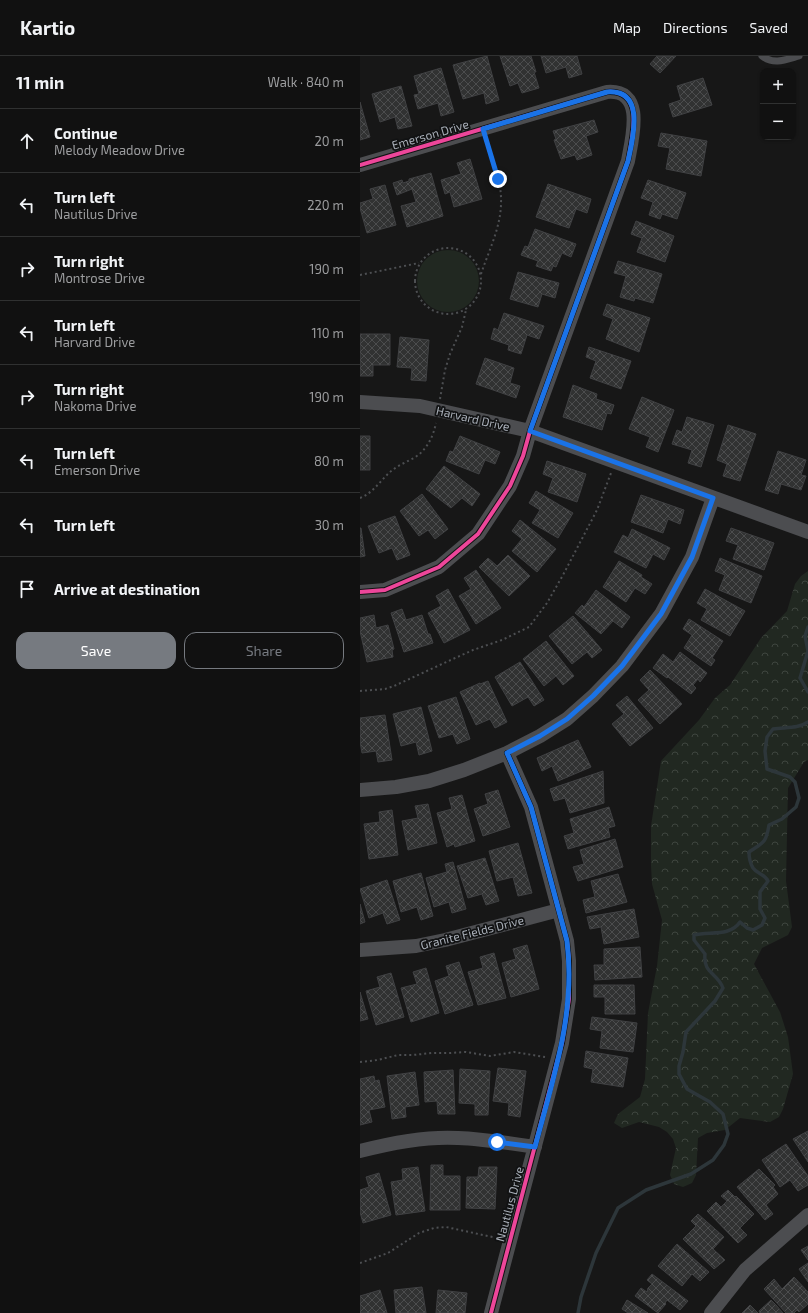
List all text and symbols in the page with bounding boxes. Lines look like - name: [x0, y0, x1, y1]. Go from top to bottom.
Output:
- text: Kartio: [20, 16, 75, 39]
- text: Map: [613, 19, 641, 36]
- text: Directions: [663, 19, 728, 36]
- text: Saved: [750, 19, 788, 36]
- map controls: [760, 68, 796, 140]
- button: +: [760, 68, 796, 104]
- text: 11 min: [16, 72, 64, 92]
- text: Walk · 840 m: [267, 74, 344, 90]
- button: −: [760, 104, 796, 140]
- street label: Emerson Drive: [390, 116, 470, 152]
- text: Continue: [54, 124, 117, 142]
- icon: ahead: [16, 130, 38, 152]
- text: 20 m: [315, 133, 344, 149]
- text: Melody Meadow Drive: [54, 142, 185, 158]
- route end: [489, 170, 507, 188]
- text: Turn left: [54, 188, 115, 206]
- icon: left: [16, 194, 38, 216]
- text: 220 m: [307, 197, 344, 213]
- text: Nautilus Drive: [54, 206, 138, 222]
- text: Turn right: [54, 252, 124, 270]
- icon: right: [16, 258, 38, 280]
- text: 190 m: [309, 261, 344, 277]
- text: Montrose Drive: [54, 270, 145, 286]
- text: Turn left: [54, 316, 115, 334]
- icon: left: [16, 322, 38, 344]
- text: 110 m: [312, 325, 344, 341]
- text: Harvard Drive: [54, 334, 135, 350]
- text: Turn right: [54, 380, 124, 398]
- icon: right: [16, 386, 38, 408]
- text: 190 m: [309, 389, 344, 405]
- text: Nakoma Drive: [54, 398, 136, 414]
- street label: Harvard Drive: [435, 403, 511, 433]
- text: Turn left: [54, 444, 115, 462]
- icon: left: [16, 450, 38, 472]
- text: 80 m: [314, 453, 344, 469]
- text: Emerson Drive: [54, 462, 140, 478]
- icon: left: [16, 514, 38, 536]
- text: Turn left: [54, 516, 115, 534]
- text: 30 m: [315, 517, 344, 533]
- icon: arrive: [16, 578, 38, 600]
- text: Arrive at destination: [54, 580, 200, 598]
- button: Save: [16, 632, 176, 669]
- button: Share: [184, 632, 344, 669]
- street label: Granite Fields Drive: [419, 912, 525, 952]
- route start: [488, 1133, 506, 1151]
- street label: Nautilus Drive: [492, 1165, 526, 1243]

